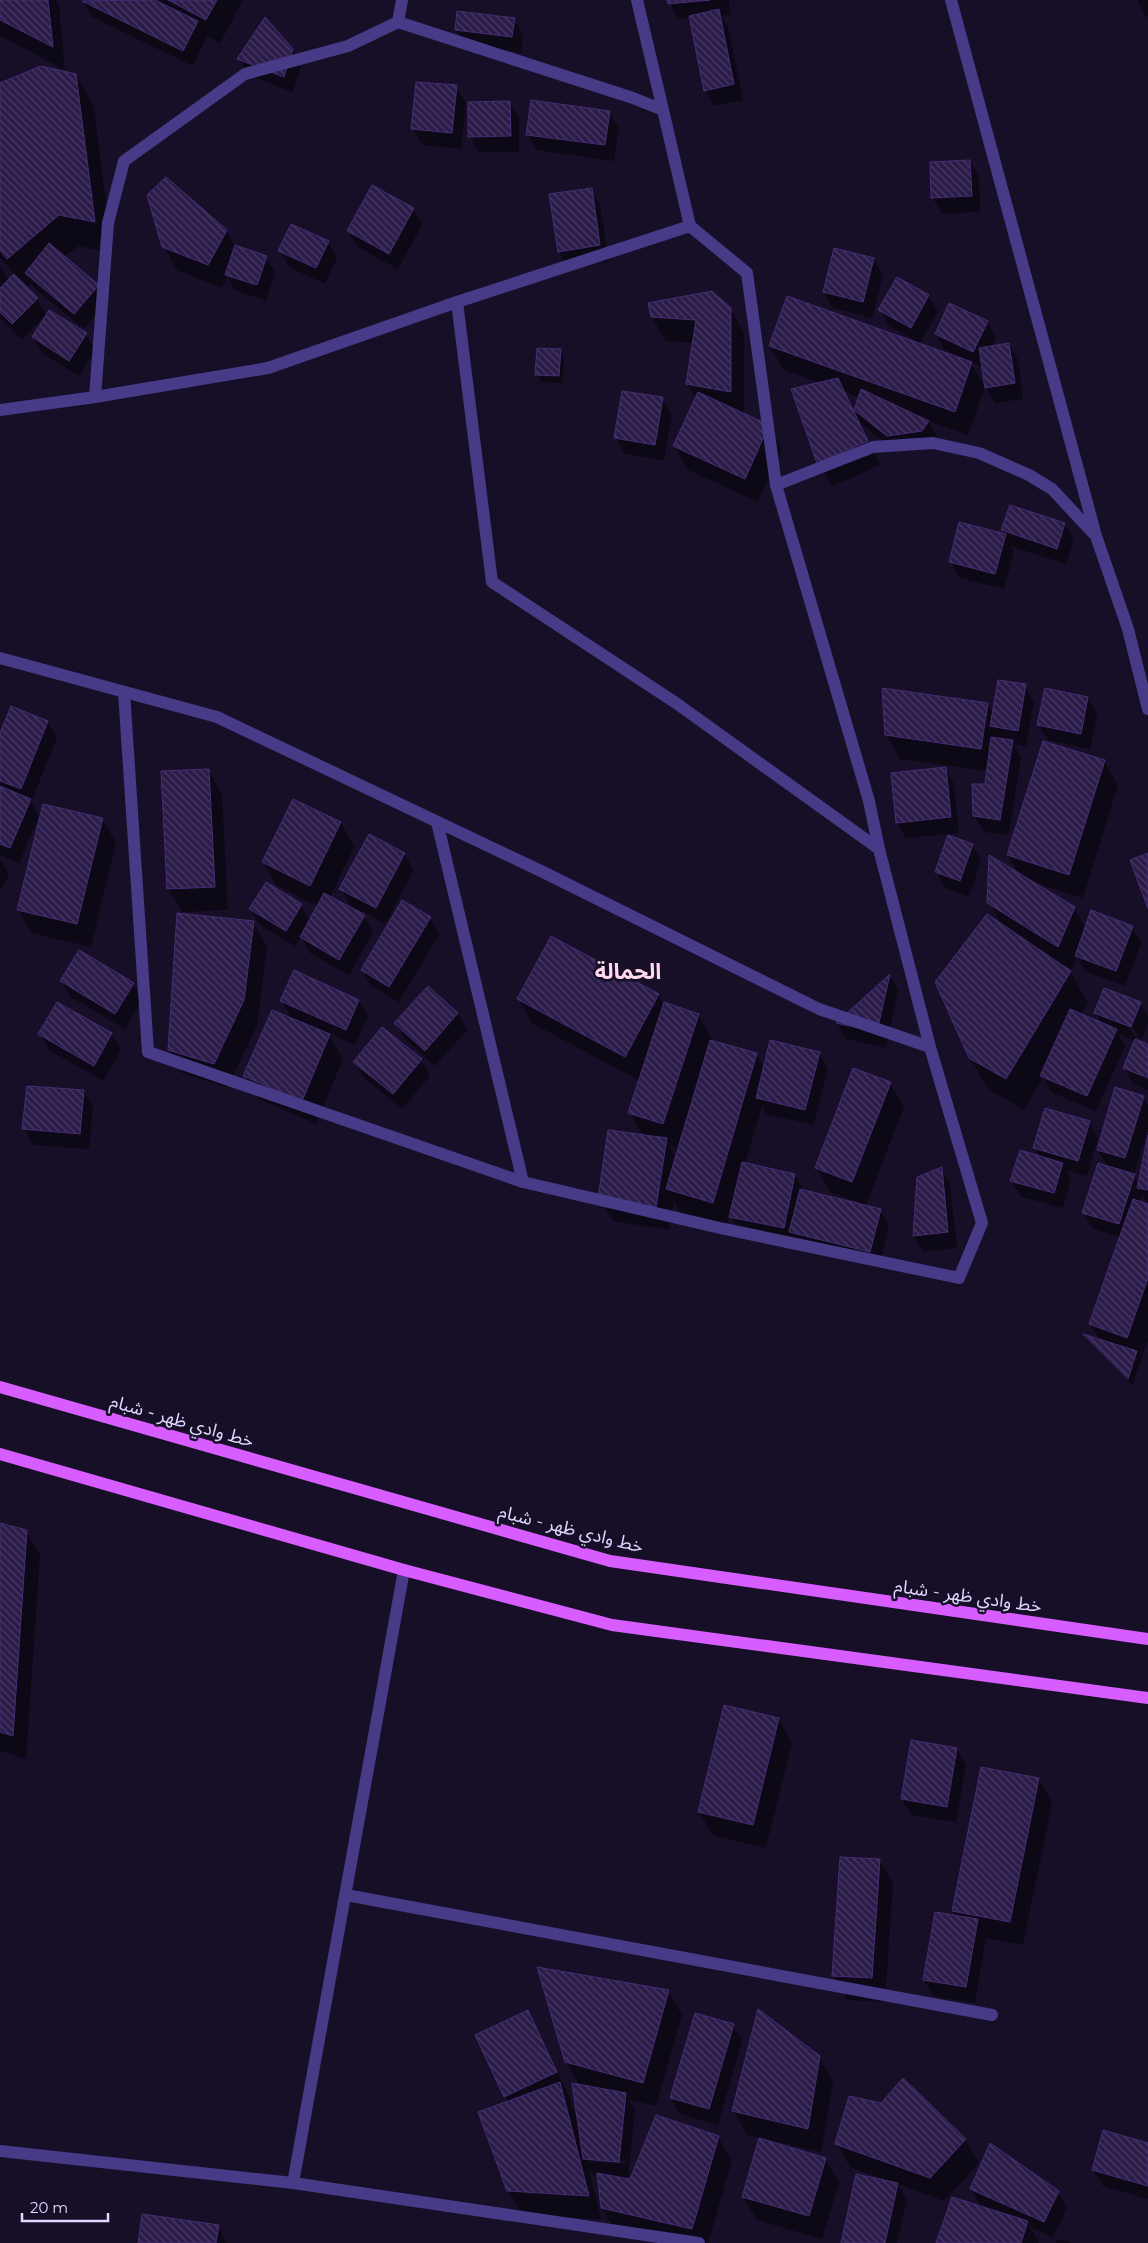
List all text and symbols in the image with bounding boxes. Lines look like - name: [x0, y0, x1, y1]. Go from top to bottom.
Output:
- district label: الحمالة: [595, 958, 661, 985]
- street label: خط وادي ظهر - شبام: [107, 1390, 256, 1455]
- street label: خط وادي ظهر - شبام: [496, 1500, 646, 1561]
- street label: خط وادي ظهر - شبام: [892, 1575, 1043, 1620]
- scale bar: [22, 2190, 109, 2222]
- text: 20 m: [30, 2198, 68, 2217]

